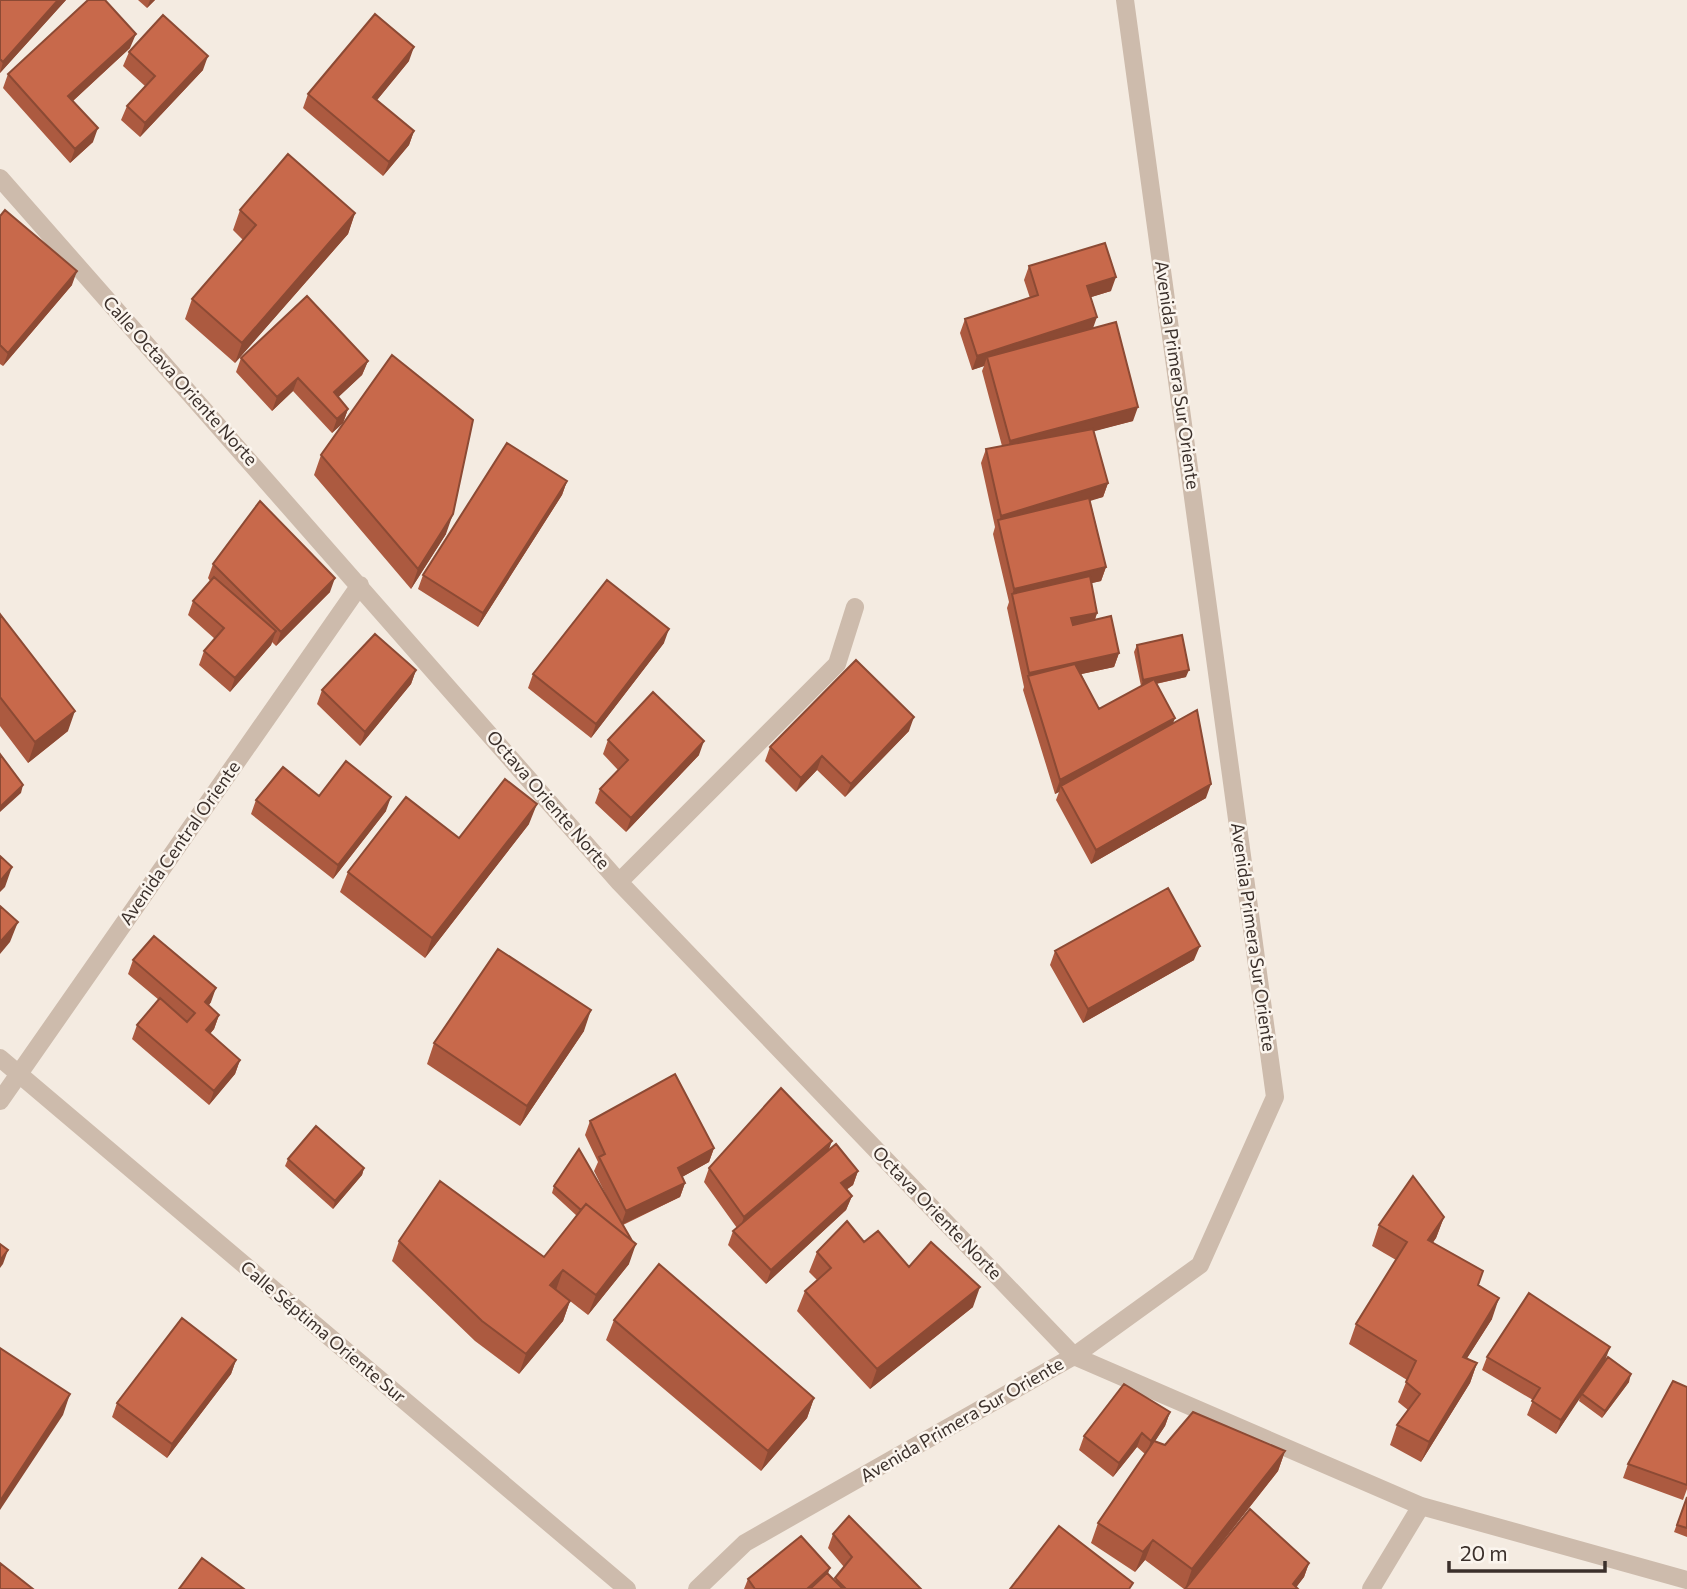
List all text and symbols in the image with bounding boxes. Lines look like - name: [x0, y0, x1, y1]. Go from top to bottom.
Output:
- street label: Avenida Primera Sur Oriente: [1151, 259, 1205, 491]
- street label: Calle Octava Oriente Norte: [99, 291, 263, 470]
- street label: Octava Oriente Norte: [482, 725, 615, 873]
- street label: Avenida Central Oriente: [114, 756, 244, 929]
- street label: Avenida Primera Sur Oriente: [1227, 821, 1281, 1053]
- street label: Octava Oriente Norte: [868, 1141, 1007, 1284]
- street label: Calle Séptima Oriente Sur: [236, 1256, 411, 1407]
- street label: Avenida Primera Sur Oriente: [856, 1352, 1067, 1486]
- scale bar: [1449, 1530, 1605, 1574]
- text: 20 m: [1460, 1540, 1508, 1565]

